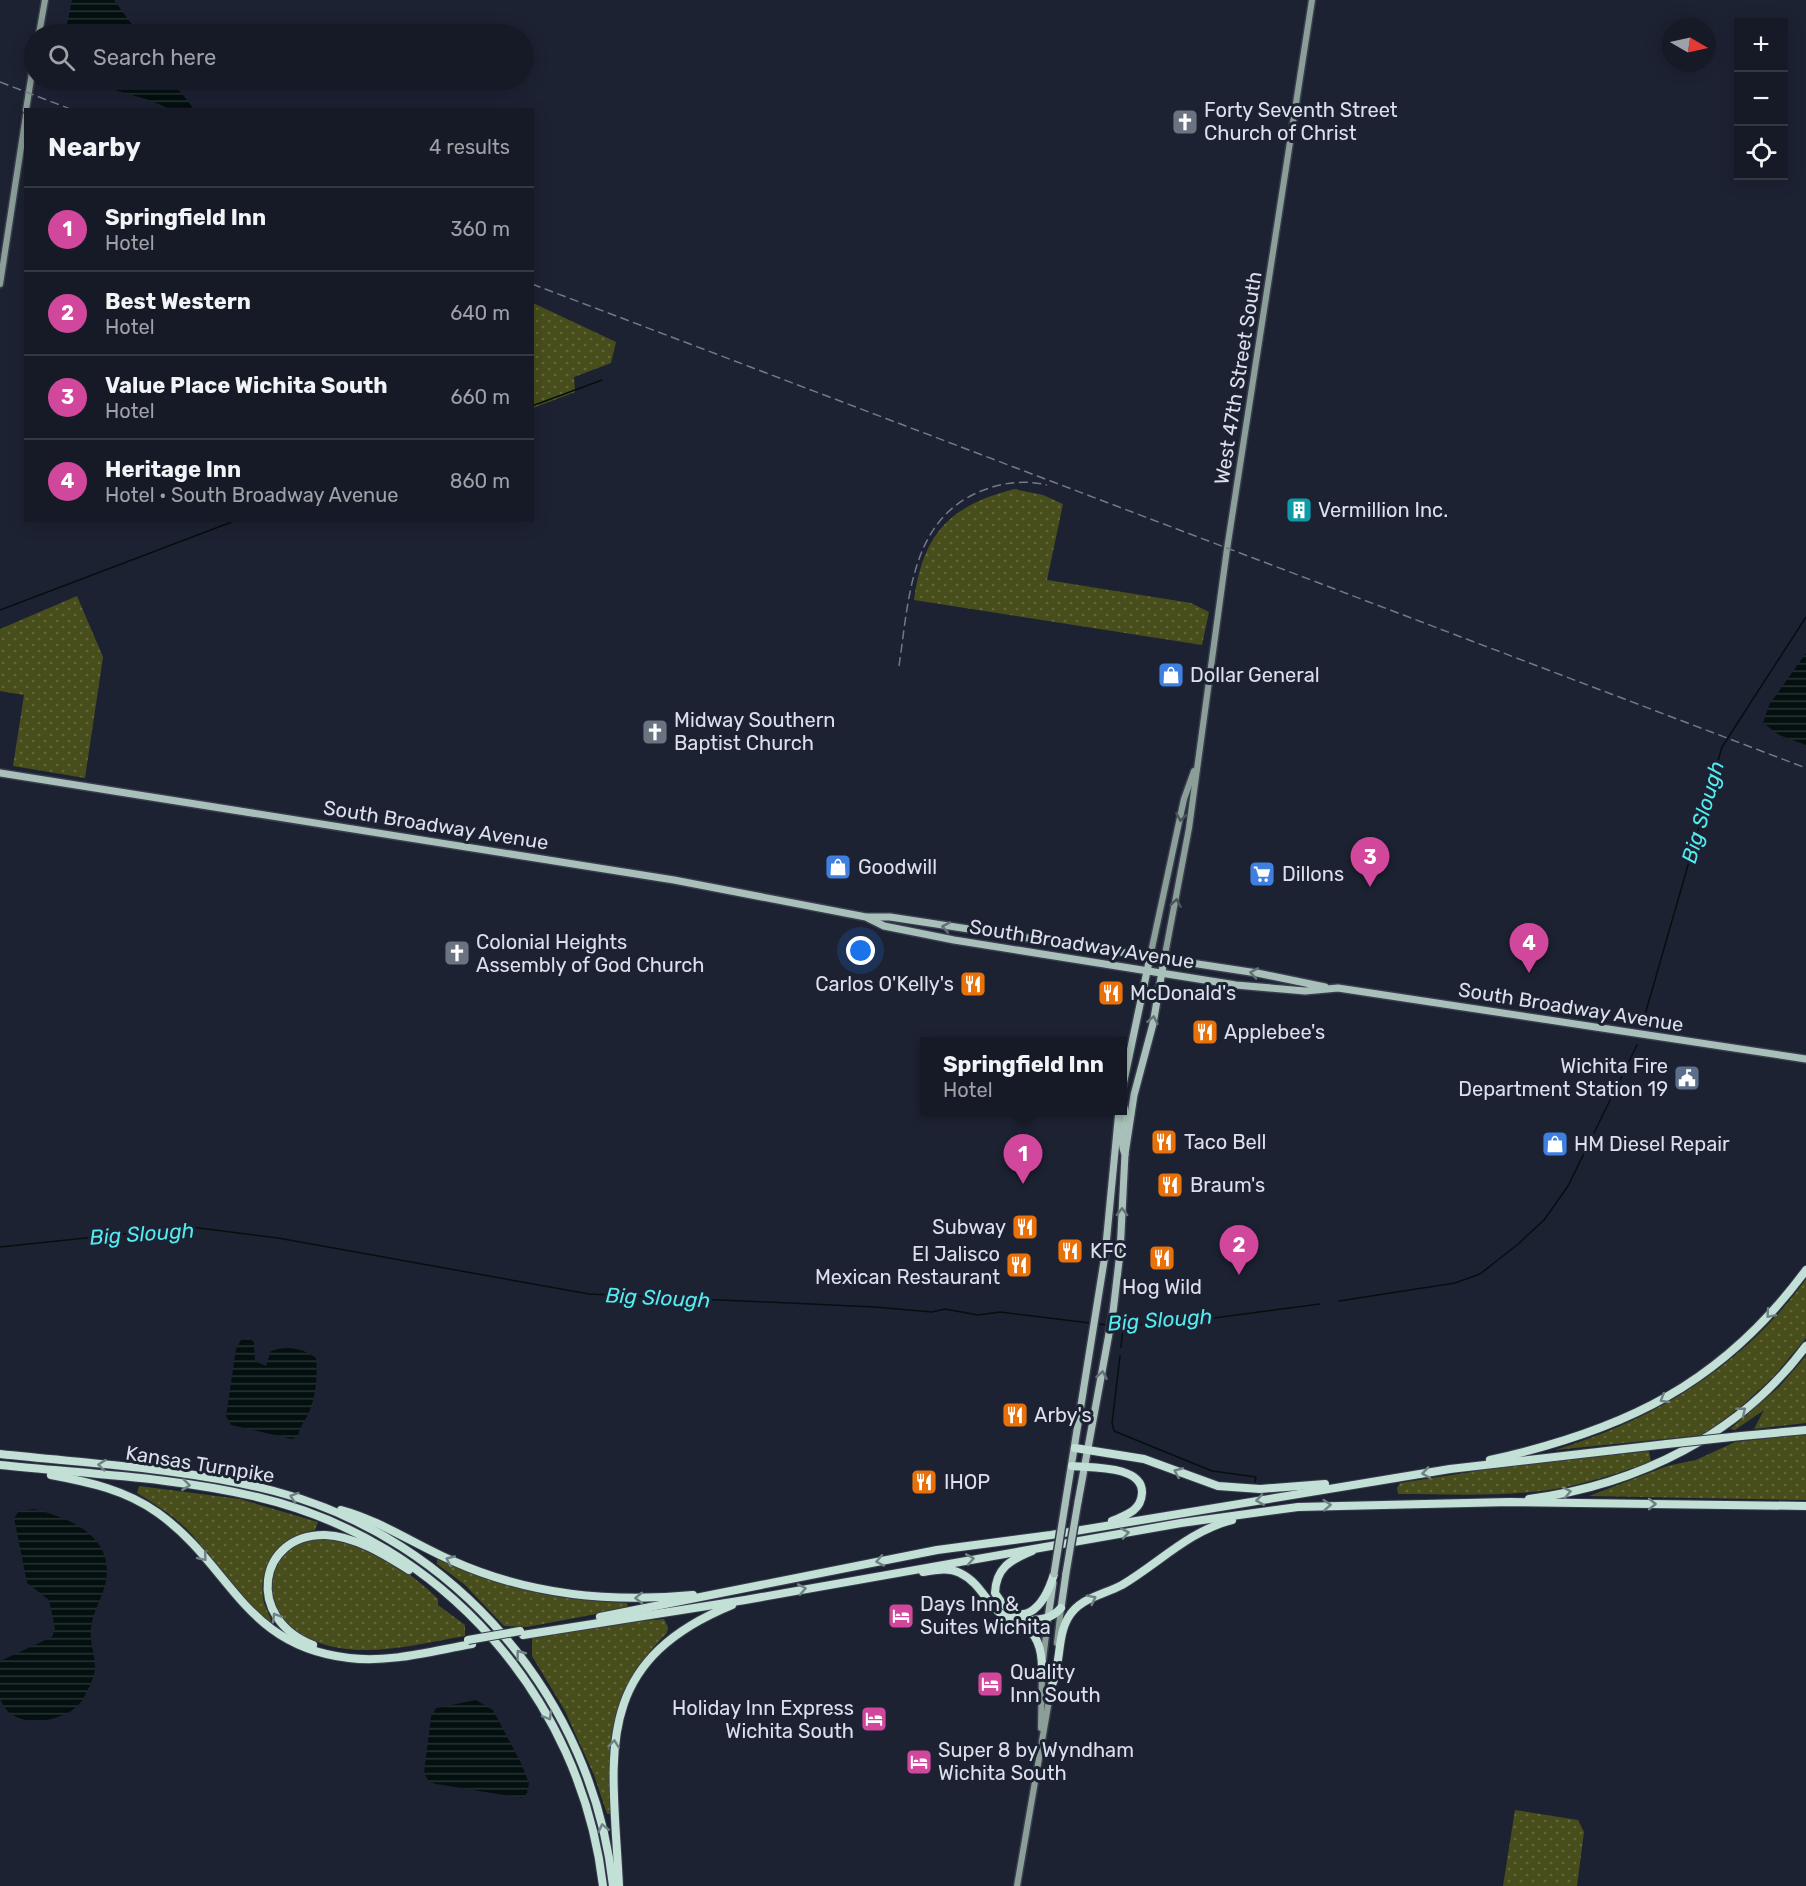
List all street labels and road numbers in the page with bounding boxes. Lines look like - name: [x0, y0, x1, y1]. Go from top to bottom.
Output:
- street label: West 47th Street South: [1209, 270, 1267, 486]
- street label: South Broadway Avenue: [322, 795, 550, 855]
- street label: South Broadway Avenue: [968, 914, 1196, 974]
- street label: South Broadway Avenue: [1457, 977, 1685, 1037]
- street label: Kansas Turnpike: [124, 1440, 276, 1488]

